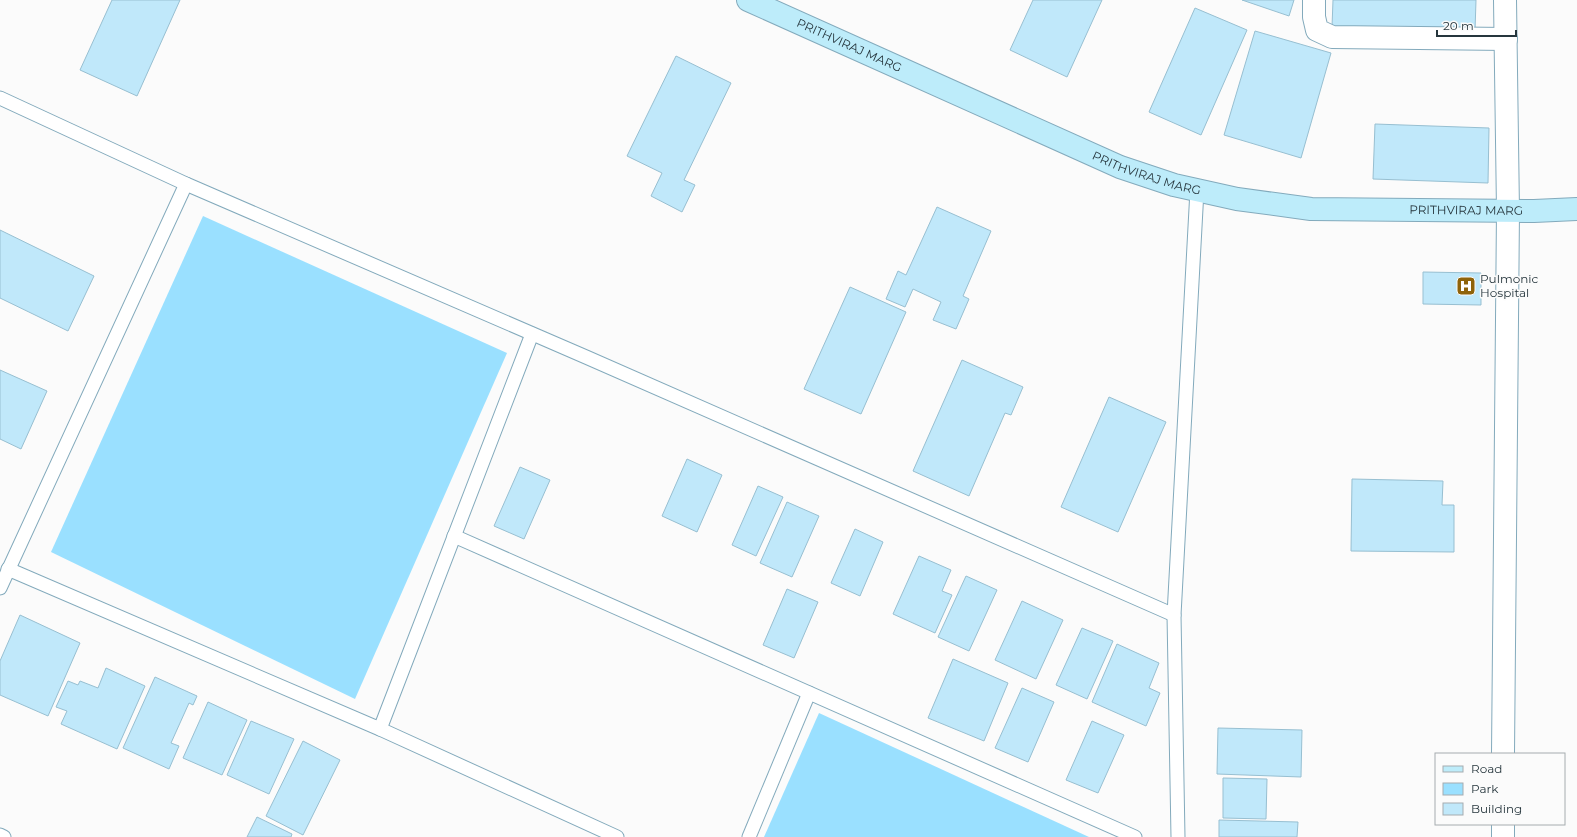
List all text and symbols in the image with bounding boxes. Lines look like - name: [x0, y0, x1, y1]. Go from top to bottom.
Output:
- scale bar: [1437, 12, 1516, 38]
- street label: PRITHVIRAJ MARG: [794, 15, 904, 75]
- text: 20 m: [1443, 18, 1474, 33]
- street label: PRITHVIRAJ MARG: [1090, 148, 1202, 198]
- street label: PRITHVIRAJ MARG: [1409, 202, 1523, 218]
- place label: Pulmonic Hospital: [1480, 271, 1539, 300]
- hospital icon: Pulmonic Hospital: [1455, 275, 1477, 297]
- legend: [1435, 753, 1565, 825]
- text: Road: [1471, 761, 1502, 776]
- text: Park: [1471, 781, 1499, 796]
- text: Building: [1471, 801, 1522, 816]

